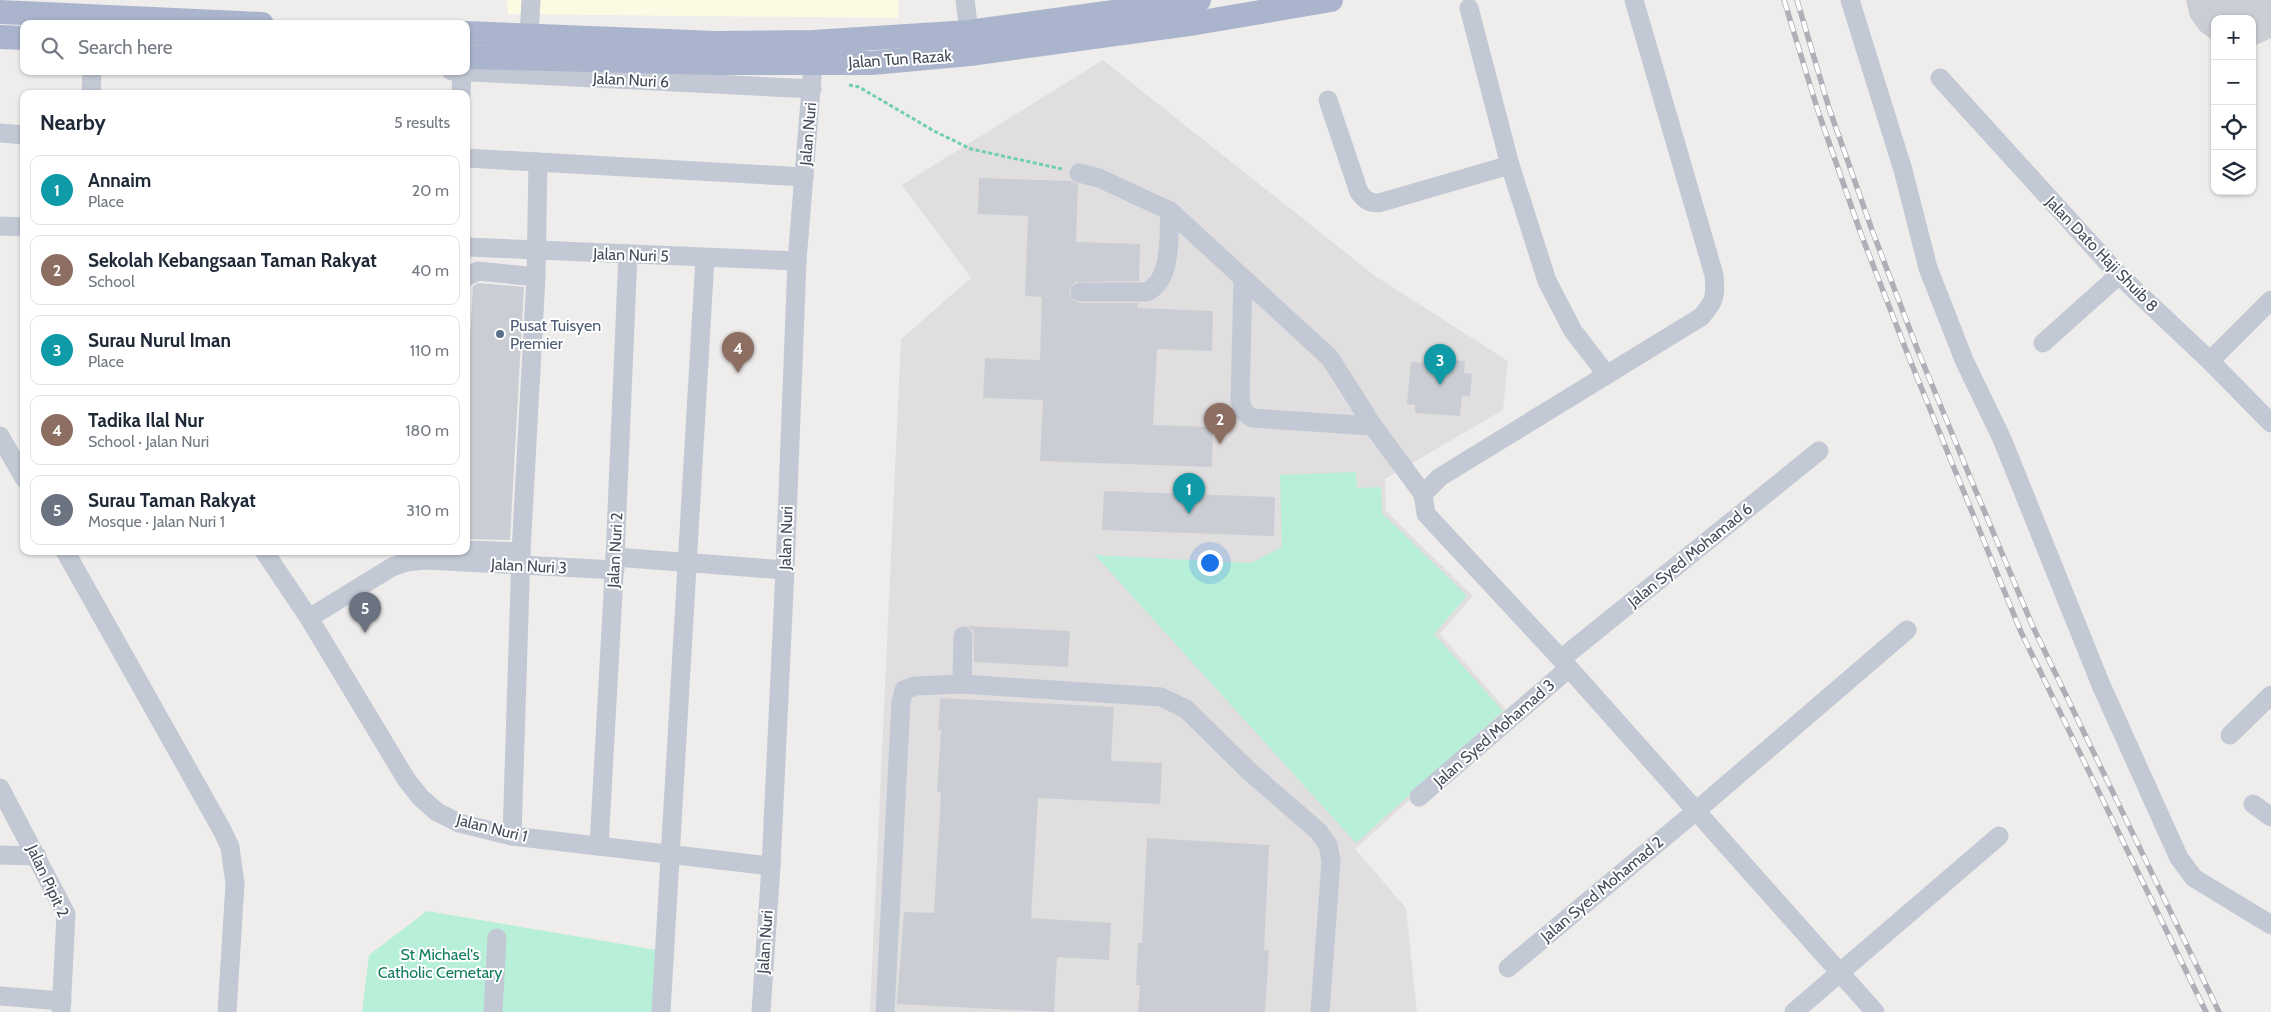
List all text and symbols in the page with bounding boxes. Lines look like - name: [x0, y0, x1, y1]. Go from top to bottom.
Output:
- map controls: [2211, 15, 2256, 195]
- button: +: [2211, 15, 2256, 60]
- search box: [20, 20, 470, 75]
- icon: search: [38, 34, 66, 62]
- text: Search here: [78, 36, 172, 59]
- street label: Jalan Tun Razak: [847, 46, 953, 72]
- button: −: [2211, 60, 2256, 105]
- street label: Jalan Nuri 6: [591, 68, 670, 91]
- street label: Jalan Nuri: [796, 102, 820, 167]
- button: locate: [2211, 105, 2256, 150]
- text: Nearby: [40, 110, 106, 135]
- text: 5 results: [394, 113, 450, 132]
- button: layers: [2211, 150, 2256, 195]
- text: Annaim: [88, 169, 151, 192]
- text: 1: [54, 181, 60, 200]
- text: 20 m: [412, 181, 449, 200]
- street label: Jalan Dato Haji Shuib 8: [2041, 191, 2162, 316]
- text: Place: [88, 192, 124, 211]
- street label: Jalan Nuri 5: [592, 244, 669, 266]
- text: Sekolah Kebangsaan Taman Rakyat: [88, 249, 377, 272]
- text: 2: [53, 261, 61, 280]
- text: 40 m: [411, 261, 449, 280]
- text: School: [88, 272, 135, 291]
- place label: Pusat Tuisyen Premier: [510, 316, 601, 353]
- marker: Pusat Tuisyen Premier: [494, 328, 506, 340]
- text: Surau Nurul Iman: [88, 329, 231, 352]
- pin: 4: [722, 332, 754, 373]
- text: 3: [53, 341, 61, 360]
- text: 110 m: [410, 341, 449, 360]
- pin: 3: [1424, 344, 1456, 385]
- text: Place: [88, 352, 124, 371]
- pin: 2: [1204, 403, 1236, 444]
- text: Tadika Ilal Nur: [88, 409, 204, 432]
- text: 4: [52, 421, 62, 440]
- text: 180 m: [405, 421, 449, 440]
- text: School · Jalan Nuri: [88, 432, 209, 451]
- pin: 1: [1173, 473, 1205, 514]
- text: Surau Taman Rakyat: [88, 489, 256, 512]
- street label: Jalan Syed Mohamad 6: [1623, 499, 1756, 612]
- text: 5: [53, 501, 61, 520]
- text: 310 m: [406, 501, 449, 520]
- street label: Jalan Nuri: [775, 506, 797, 571]
- text: Mosque · Jalan Nuri 1: [88, 512, 225, 531]
- street label: Jalan Nuri 2: [603, 512, 626, 589]
- your location: [1197, 550, 1223, 576]
- street label: Jalan Nuri 3: [490, 554, 567, 577]
- pin: 5: [349, 592, 381, 633]
- street label: Jalan Syed Mohamad 3: [1429, 675, 1558, 791]
- street label: Jalan Nuri 1: [454, 810, 529, 846]
- street label: Jalan Syed Mohamad 2: [1536, 832, 1667, 946]
- street label: Jalan Pipit 2: [23, 841, 73, 920]
- street label: Jalan Nuri: [753, 910, 777, 975]
- park label: St Michael's Catholic Cemetary: [378, 945, 502, 982]

